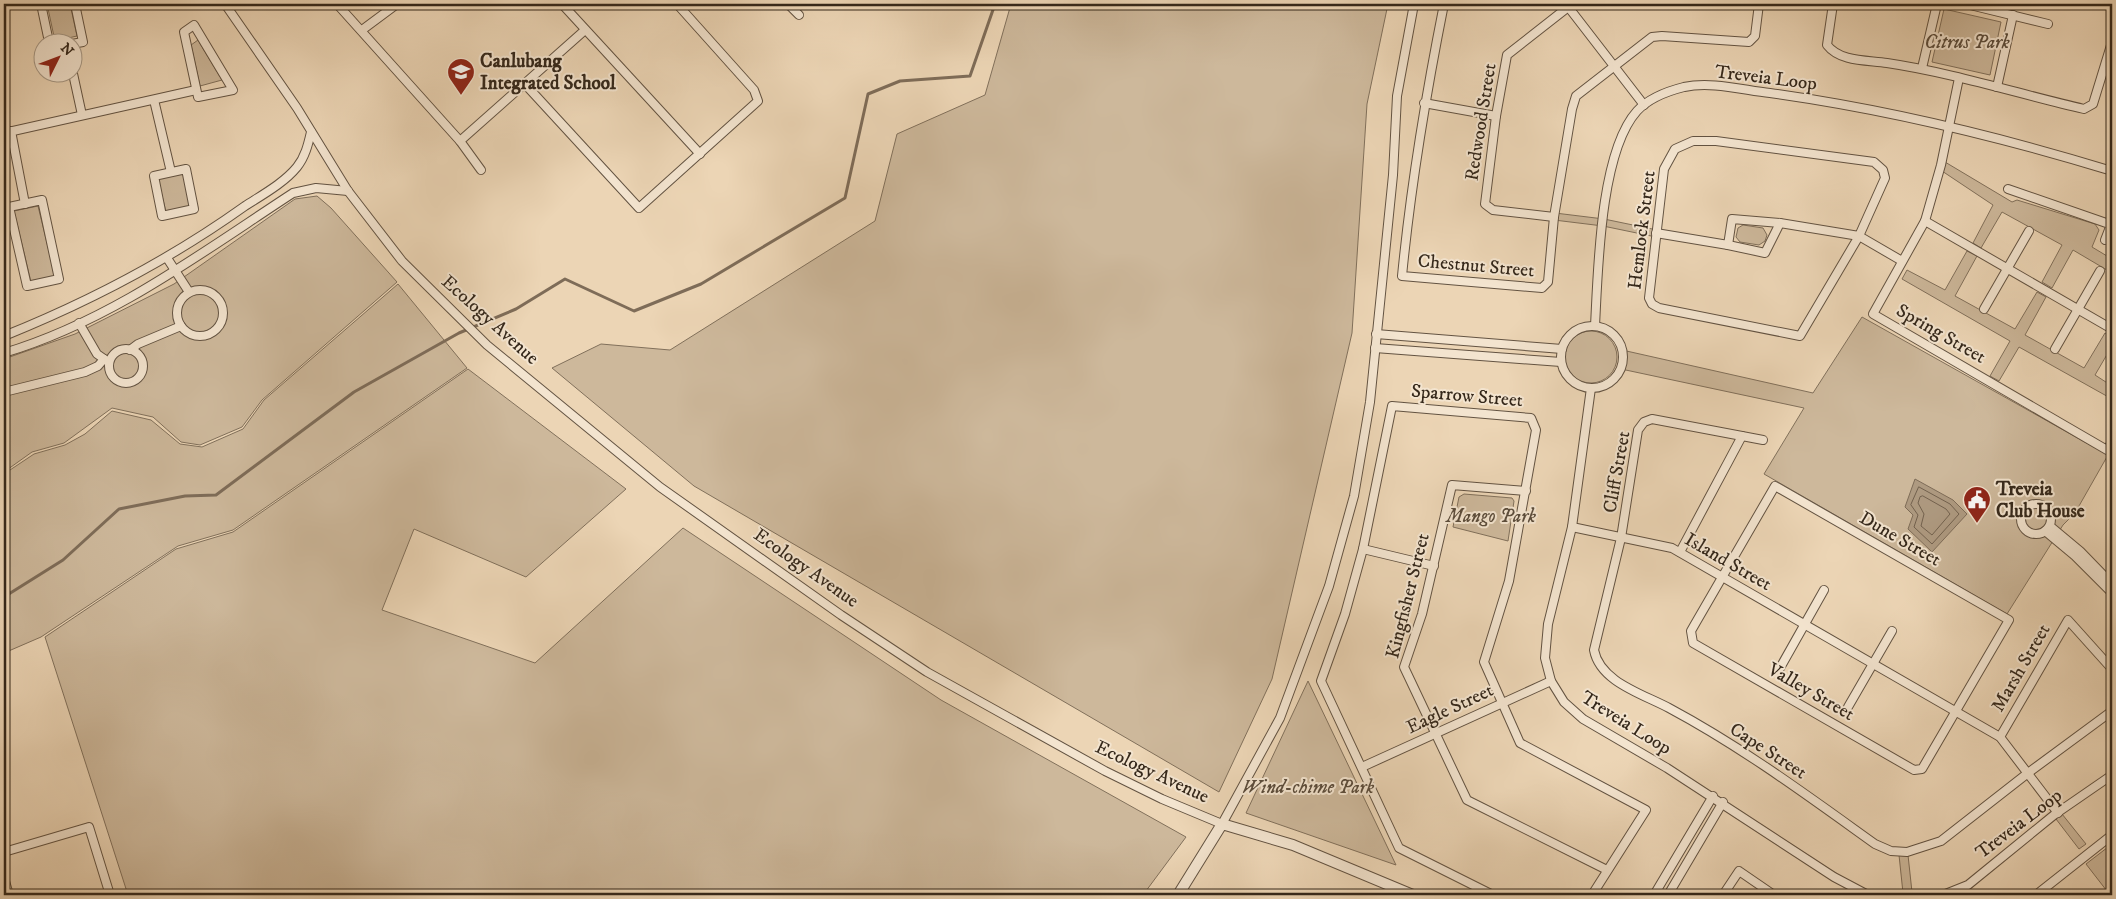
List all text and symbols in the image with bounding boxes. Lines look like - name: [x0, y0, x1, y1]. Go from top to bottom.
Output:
- park label: Citrus Park: [1924, 31, 2010, 54]
- north arrow: [32, 32, 82, 82]
- text: N: [56, 40, 78, 61]
- place label: Canlubang Integrated School: [480, 50, 616, 95]
- school or university icon: Canlubang Integrated School: [446, 57, 476, 96]
- street label: Treveia Loop: [1714, 60, 1818, 96]
- street label: Redwood Street: [1460, 61, 1502, 183]
- street label: Hemlock Street: [1623, 169, 1661, 291]
- street label: Chestnut Street: [1417, 249, 1535, 283]
- street label: Ecology Avenue: [437, 270, 543, 370]
- street label: Spring Street: [1892, 299, 1990, 369]
- street label: Sparrow Street: [1410, 380, 1524, 412]
- street label: Cliff Street: [1598, 429, 1636, 515]
- place label: Treveia Club House: [1995, 478, 2085, 523]
- public building icon: Treveia Club House: [1962, 485, 1992, 524]
- park label: Mango Park: [1444, 505, 1536, 528]
- street label: Dune Street: [1855, 507, 1945, 571]
- street label: Ecology Avenue: [749, 523, 863, 613]
- street label: Island Street: [1681, 528, 1775, 596]
- street label: Kingfisher Street: [1381, 531, 1435, 661]
- street label: Marsh Street: [1987, 620, 2055, 716]
- street label: Valley Street: [1763, 657, 1858, 726]
- street label: Eagle Street: [1403, 679, 1497, 739]
- street label: Treveia Loop: [1577, 686, 1675, 760]
- street label: Cape Street: [1725, 718, 1811, 784]
- street label: Ecology Avenue: [1091, 736, 1213, 808]
- park label: Wind-chime Park: [1242, 776, 1374, 799]
- street label: Treveia Loop: [1971, 784, 2067, 864]

